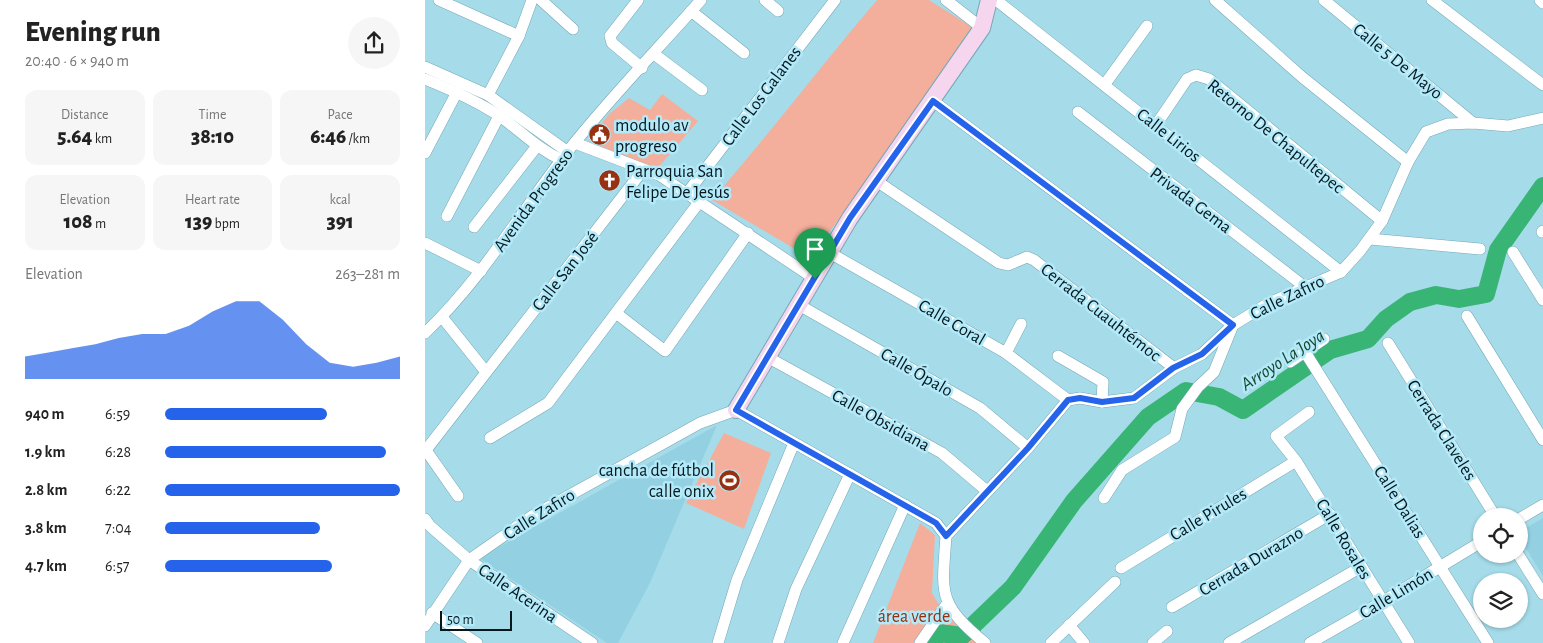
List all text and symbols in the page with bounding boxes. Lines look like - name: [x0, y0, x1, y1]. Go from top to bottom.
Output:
- button: share: [348, 17, 400, 69]
- text: Evening run: [25, 19, 161, 47]
- street label: Calle 5 De Mayo: [1349, 20, 1446, 103]
- street label: Calle Los Galanes: [719, 44, 805, 150]
- text: 20:40 · 6 × 940 m: [25, 53, 129, 69]
- street label: Retorno De Chapultepec: [1204, 76, 1347, 197]
- street label: Calle Lirios: [1133, 105, 1204, 166]
- text: Distance: [61, 108, 109, 122]
- text: Time: [199, 108, 226, 122]
- text: Pace: [328, 108, 353, 122]
- place label: modulo av progreso: [615, 117, 689, 156]
- public building icon: modulo av progreso: [587, 123, 611, 147]
- text: 5.64: [57, 126, 92, 147]
- text: 38:10: [191, 126, 234, 147]
- text: 6:46: [310, 126, 346, 147]
- text: km: [92, 132, 112, 146]
- text: /km: [346, 132, 370, 146]
- street label: Avenida Progreso: [491, 146, 577, 255]
- place label: Parroquia San Felipe De Jesús: [626, 163, 730, 202]
- street label: Privada Gema: [1146, 164, 1235, 237]
- church icon: Parroquia San Felipe De Jesús: [598, 169, 622, 193]
- text: Elevation: [60, 193, 110, 207]
- text: Heart rate: [185, 193, 240, 207]
- text: kcal: [329, 193, 351, 207]
- text: 108: [63, 211, 93, 232]
- text: 139: [185, 211, 212, 232]
- text: 391: [327, 211, 354, 232]
- text: m: [93, 217, 106, 231]
- text: bpm: [212, 217, 240, 231]
- street label: Calle San José: [529, 228, 602, 315]
- pin: [794, 228, 836, 279]
- icon: arrive: [801, 235, 829, 263]
- street label: Cerrada Cuauhtémoc: [1037, 261, 1164, 365]
- text: Elevation: [25, 266, 83, 282]
- text: 263–281 m: [335, 266, 400, 282]
- street label: Calle Zafiro: [1247, 272, 1328, 324]
- street label: Calle Coral: [915, 297, 988, 349]
- water label: Arroyo La Joya: [1237, 326, 1328, 395]
- street label: Calle Ópalo: [877, 342, 957, 401]
- street label: Cerrada Claveles: [1403, 377, 1479, 484]
- street label: Calle Obsidiana: [828, 387, 933, 455]
- text: 940 m: [25, 406, 64, 422]
- text: 6:59: [105, 406, 130, 422]
- text: 1.9 km: [25, 444, 65, 460]
- text: 6:28: [105, 444, 131, 460]
- place label: cancha de fútbol calle onix: [599, 462, 714, 501]
- street label: Calle Dalias: [1370, 463, 1428, 542]
- sports icon: cancha de fútbol calle onix: [718, 468, 742, 492]
- text: 2.8 km: [25, 482, 67, 498]
- text: 6:22: [105, 482, 131, 498]
- street label: Calle Pirules: [1167, 485, 1250, 545]
- street label: Calle Zafiro: [501, 486, 578, 544]
- street label: Calle Rosales: [1312, 496, 1374, 583]
- map controls: [1473, 508, 1528, 628]
- button: locate: [1473, 508, 1528, 563]
- text: 3.8 km: [25, 520, 67, 536]
- text: 7:04: [105, 520, 131, 536]
- street label: Cerrada Durazno: [1196, 524, 1307, 600]
- text: 4.7 km: [25, 558, 67, 574]
- text: 6:57: [105, 558, 130, 574]
- street label: Calle Acerina: [475, 561, 560, 627]
- street label: Calle Limón: [1357, 565, 1436, 623]
- button: layers: [1473, 573, 1528, 628]
- scale bar: [440, 608, 513, 631]
- park label: área verde: [878, 608, 950, 626]
- text: 50 m: [447, 613, 474, 627]

